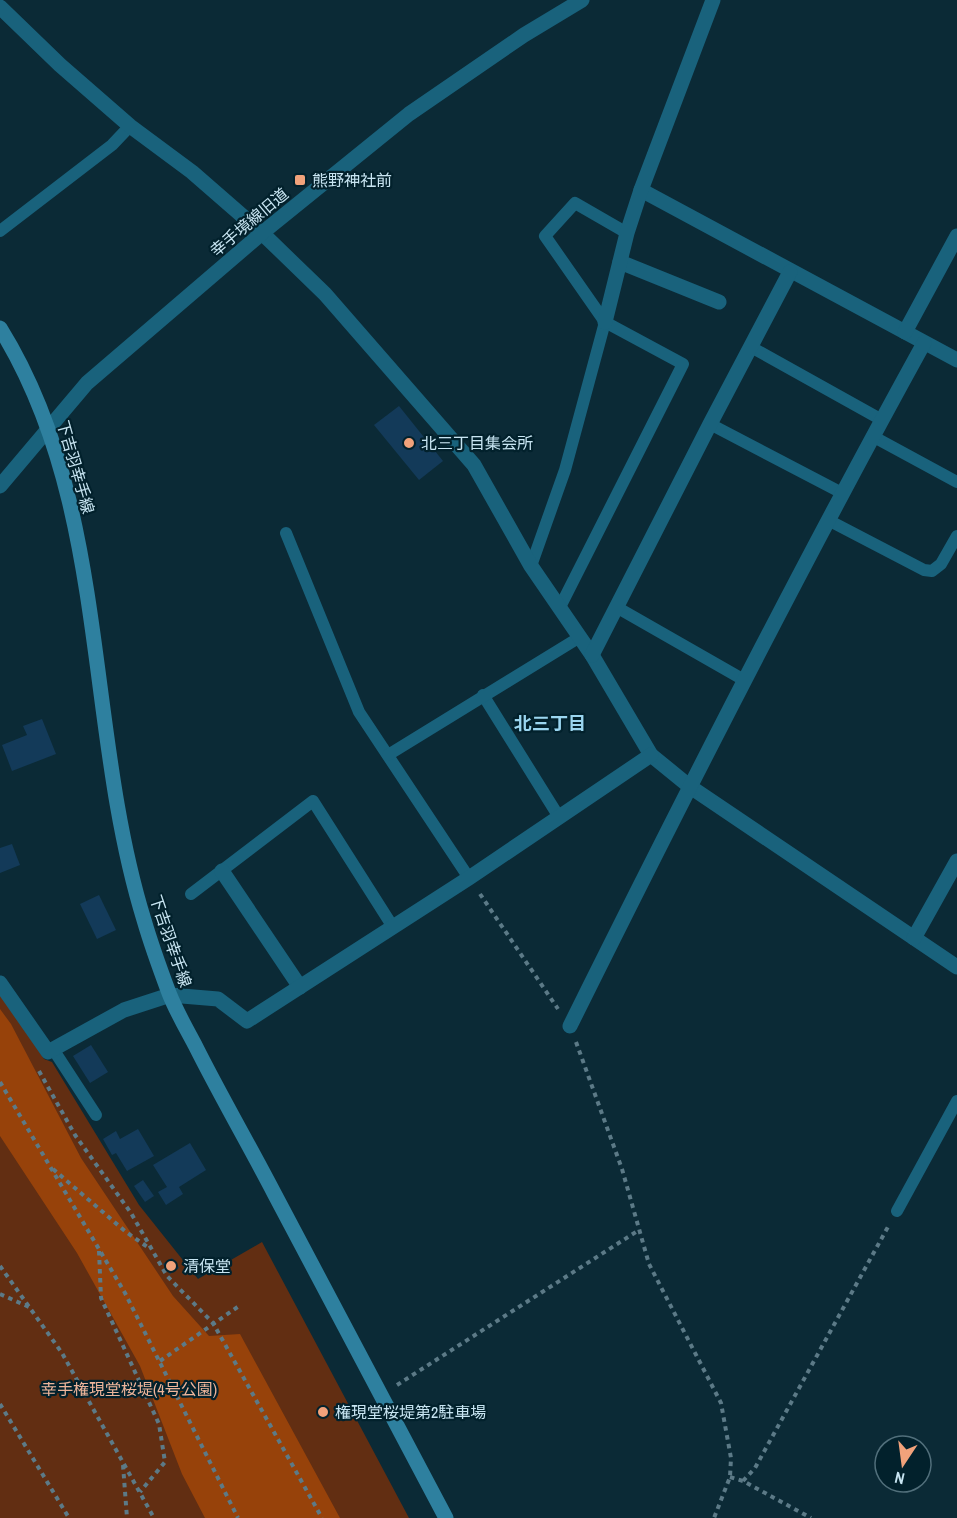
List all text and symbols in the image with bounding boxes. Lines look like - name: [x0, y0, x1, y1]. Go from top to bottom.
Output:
- place label: 熊野神社前: [312, 169, 392, 191]
- marker: 熊野神社前: [293, 173, 307, 187]
- street label: 幸手境線旧道: [205, 183, 293, 261]
- street label: 下吉羽幸手線: [52, 418, 100, 516]
- place label: 北三丁目集会所: [421, 432, 533, 454]
- marker: 北三丁目集会所: [402, 436, 416, 450]
- district label: 北三丁目: [514, 711, 586, 736]
- street label: 下吉羽幸手線: [145, 892, 197, 990]
- place label: 清保堂: [183, 1255, 231, 1277]
- marker: 清保堂: [164, 1259, 178, 1273]
- park label: 幸手権現堂桜堤(4号公園): [41, 1378, 217, 1400]
- place label: 権現堂桜堤第2駐車場: [335, 1401, 486, 1423]
- marker: 権現堂桜堤第2駐車場: [316, 1405, 330, 1419]
- north arrow: [873, 1434, 933, 1494]
- text: N: [893, 1467, 907, 1490]

